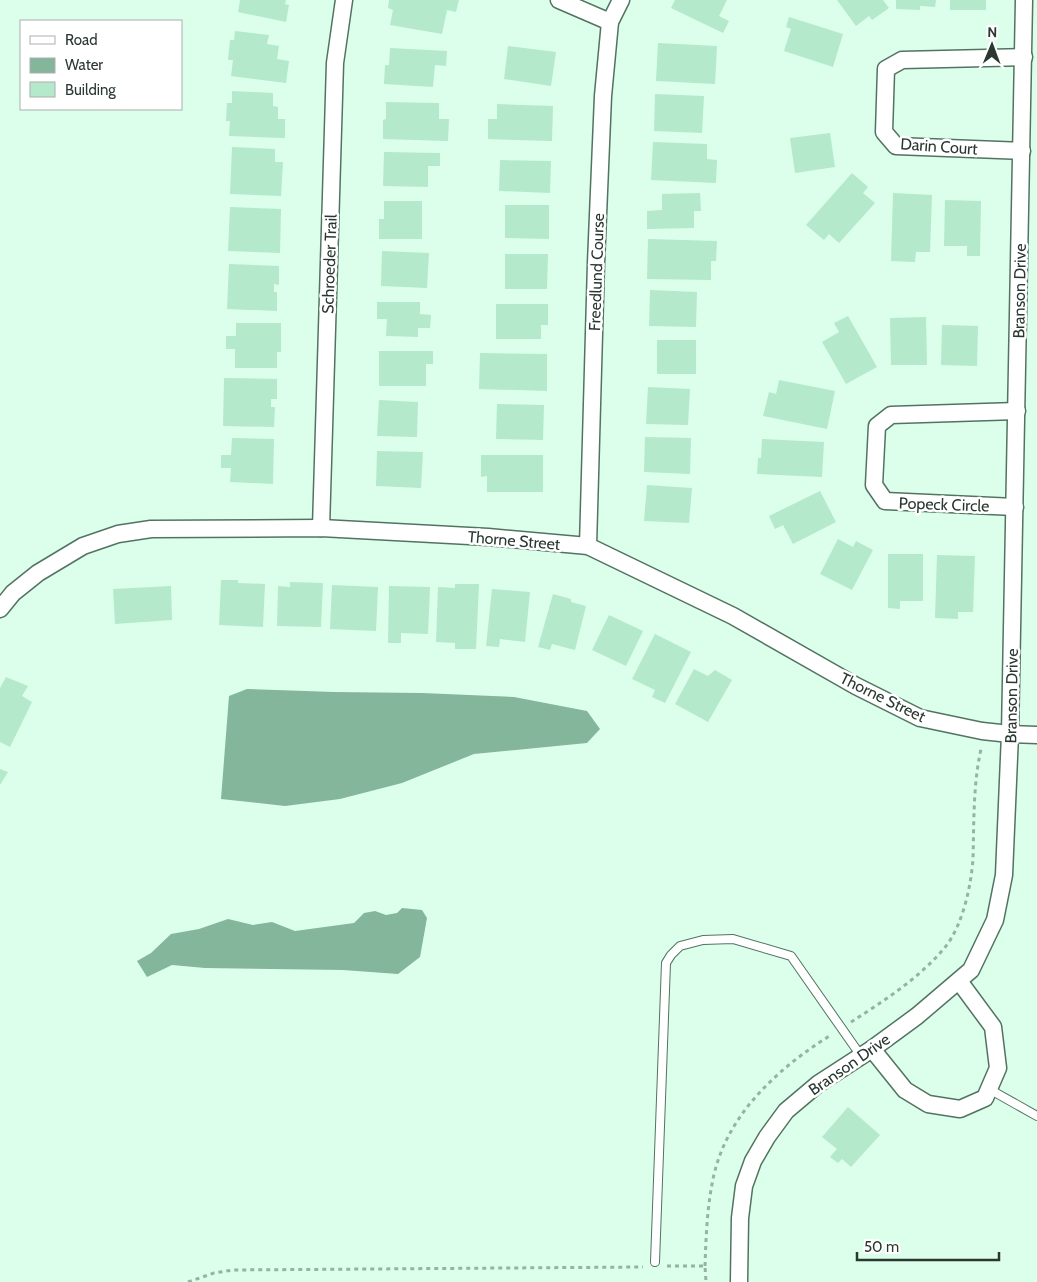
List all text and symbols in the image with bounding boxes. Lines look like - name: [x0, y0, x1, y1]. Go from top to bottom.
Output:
- legend: [20, 20, 182, 110]
- north arrow: [967, 20, 1017, 70]
- text: N: [987, 23, 997, 41]
- text: Road: [65, 31, 98, 49]
- text: Water: [65, 56, 103, 74]
- text: Building: [65, 81, 116, 99]
- street label: Darin Court: [900, 134, 979, 159]
- street label: Freedlund Course: [585, 213, 608, 331]
- street label: Schroeder Trail: [318, 214, 341, 314]
- street label: Branson Drive: [1009, 243, 1030, 339]
- street label: Popeck Circle: [898, 493, 990, 516]
- street label: Thorne Street: [467, 527, 562, 554]
- street label: Branson Drive: [1001, 648, 1022, 744]
- street label: Thorne Street: [837, 669, 929, 727]
- street label: Branson Drive: [805, 1029, 894, 1099]
- scale bar: [857, 1230, 1000, 1262]
- text: 50 m: [864, 1238, 899, 1256]

